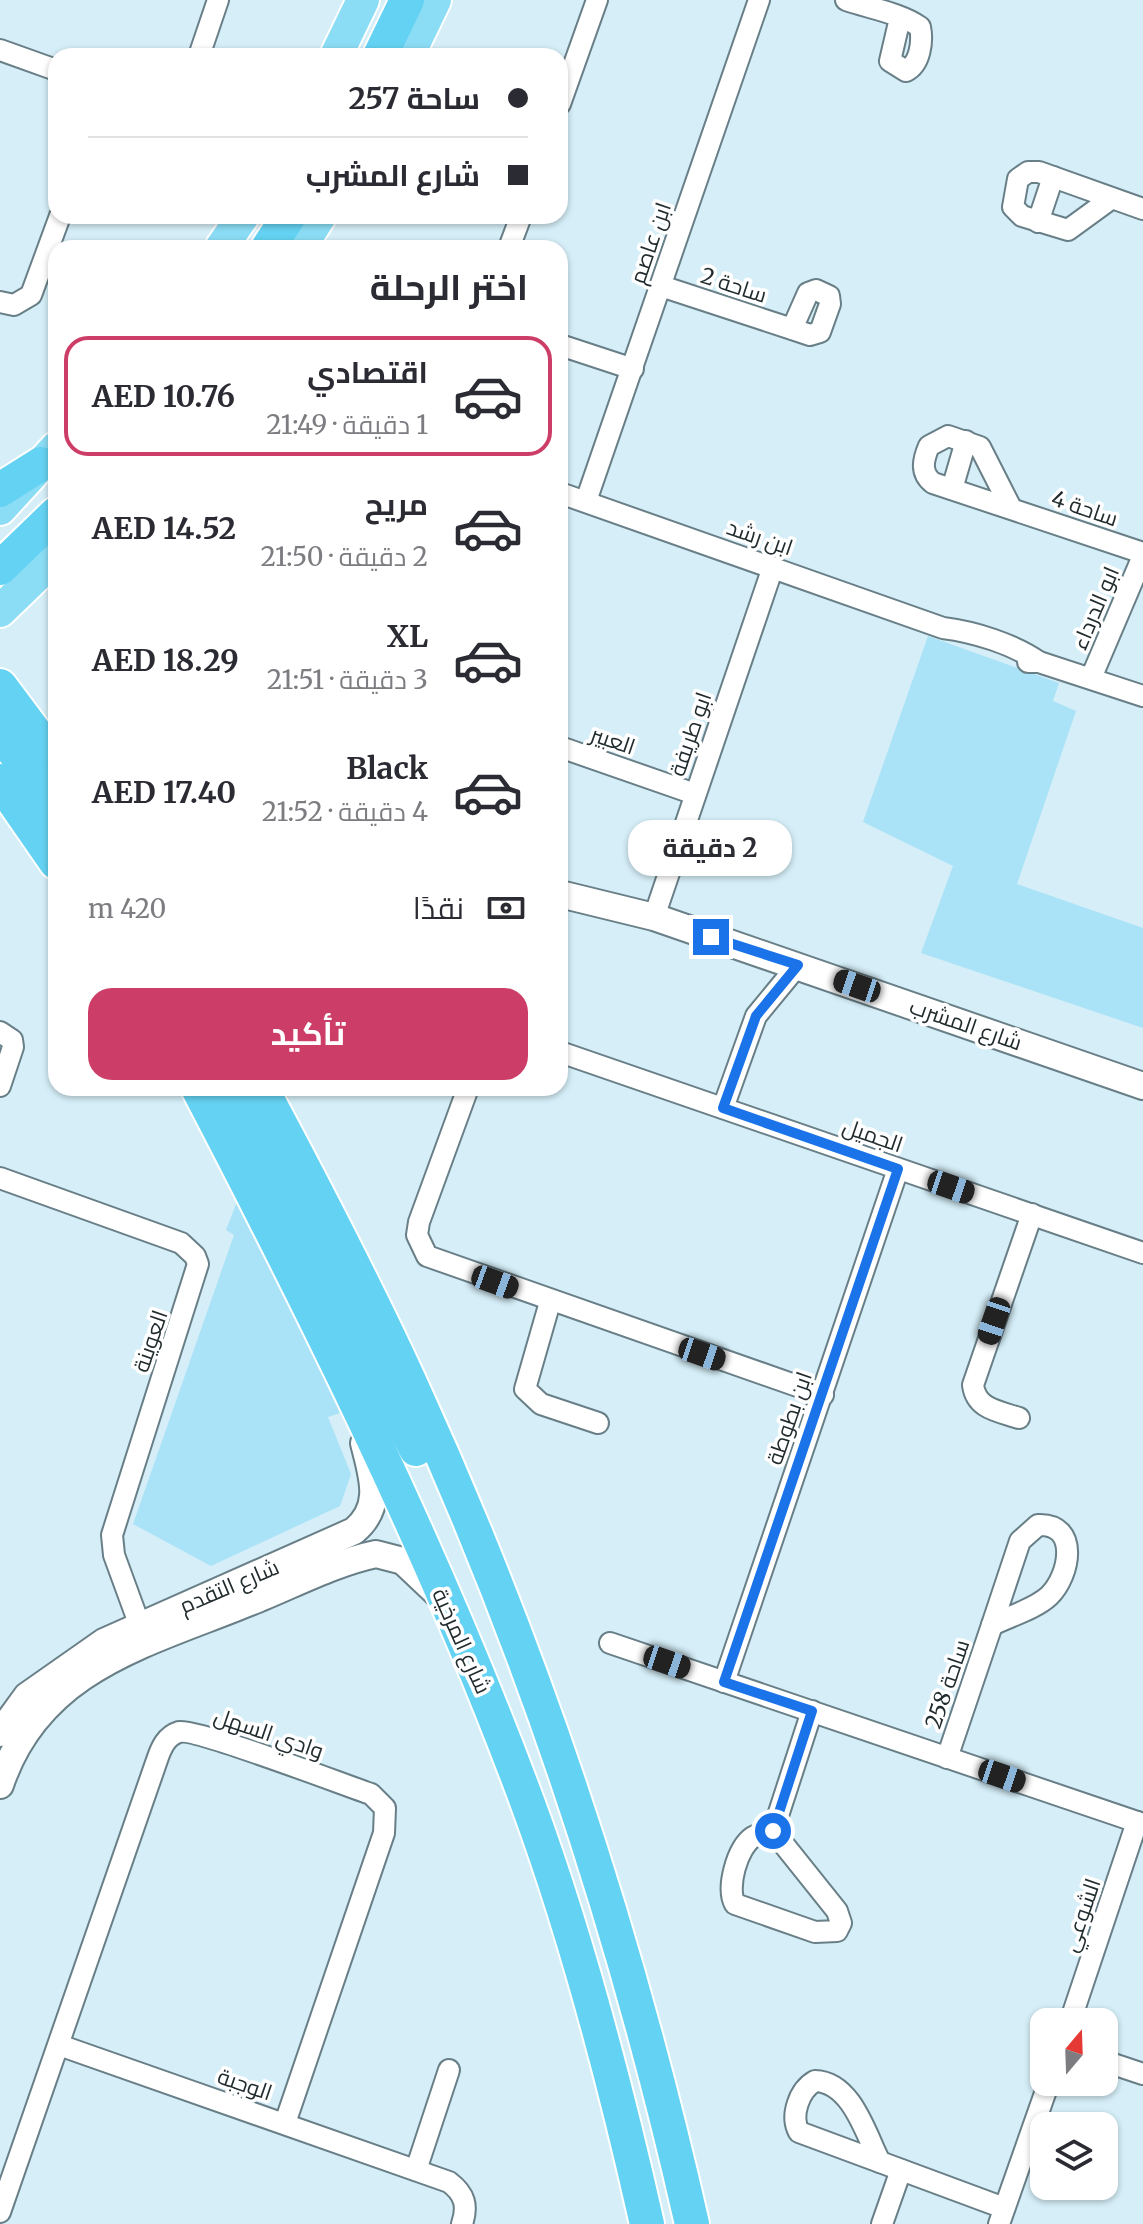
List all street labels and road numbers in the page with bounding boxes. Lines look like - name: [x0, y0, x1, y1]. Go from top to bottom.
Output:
- street label: ابن عاصم: [623, 199, 679, 288]
- street label: ساحة 2: [697, 261, 771, 309]
- street label: ساحة 4: [1048, 484, 1122, 532]
- street label: ابن رشد: [723, 513, 797, 561]
- street label: ابو الدرداء: [1065, 562, 1125, 654]
- street label: ابو طريفة: [663, 688, 717, 780]
- street label: العبير: [585, 719, 639, 761]
- street label: شارع المشرب: [906, 992, 1026, 1057]
- street label: الجميل: [839, 1112, 907, 1158]
- street label: العوينة: [126, 1306, 174, 1376]
- street label: ابن بطوطة: [760, 1368, 818, 1468]
- street label: شارع التقدم: [175, 1552, 284, 1621]
- street label: شارع المرخية: [425, 1584, 498, 1699]
- street label: ساحة 258: [919, 1636, 975, 1732]
- street label: وادي السهل: [209, 1701, 328, 1768]
- street label: الشوعي: [1055, 1874, 1109, 1957]
- street label: الوجبة: [214, 2062, 276, 2106]

